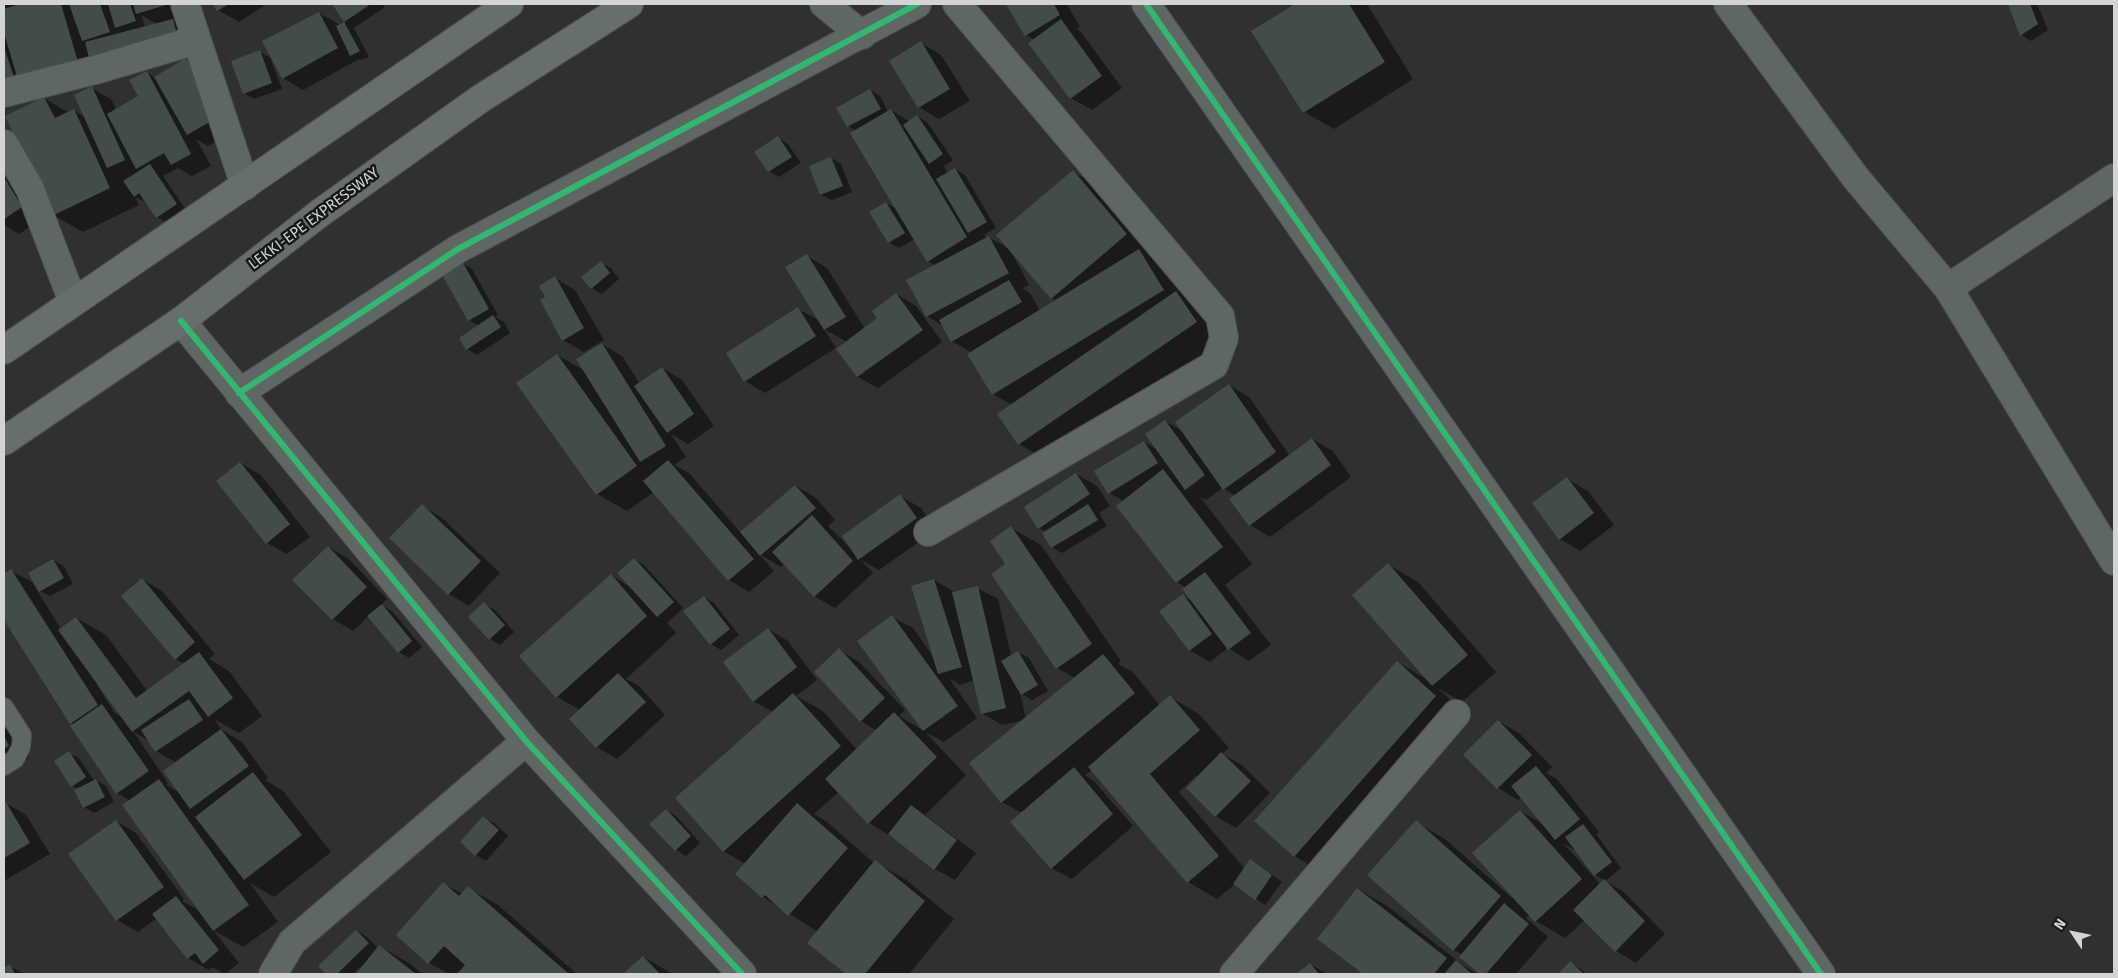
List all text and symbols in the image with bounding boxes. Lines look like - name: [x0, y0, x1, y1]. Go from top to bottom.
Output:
- street label: LEKKI-EPE EXPRESSWAY: [245, 164, 383, 274]
- north arrow: [2048, 908, 2098, 958]
- text: N: [2050, 916, 2070, 933]

